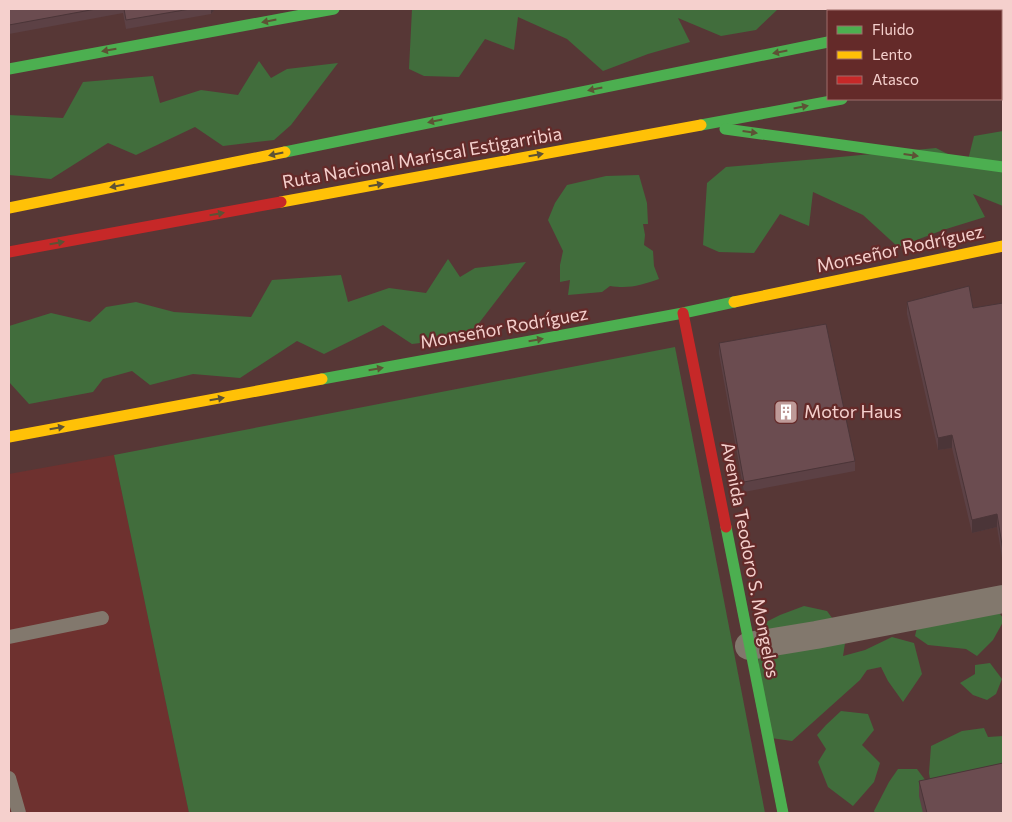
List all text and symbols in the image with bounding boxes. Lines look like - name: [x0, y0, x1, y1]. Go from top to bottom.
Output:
- legend: [827, 10, 1002, 100]
- one-way arrow: [261, 17, 277, 25]
- text: Fluido: [872, 20, 914, 38]
- text: Lento: [872, 45, 912, 63]
- one-way arrow: [101, 47, 117, 55]
- one-way arrow: [773, 48, 788, 56]
- text: Atasco: [872, 70, 919, 88]
- one-way arrow: [586, 85, 602, 93]
- one-way arrow: [793, 102, 809, 110]
- one-way arrow: [428, 117, 443, 125]
- street label: Ruta Nacional Mariscal Estigarribia: [280, 122, 563, 192]
- one-way arrow: [742, 128, 758, 136]
- one-way arrow: [269, 150, 284, 158]
- one-way arrow: [529, 151, 545, 159]
- one-way arrow: [903, 151, 919, 159]
- one-way arrow: [369, 180, 385, 188]
- one-way arrow: [108, 183, 124, 191]
- one-way arrow: [209, 209, 225, 217]
- street label: Monseñor Rodríguez: [814, 220, 985, 276]
- one-way arrow: [49, 238, 65, 246]
- street label: Monseñor Rodríguez: [418, 301, 590, 353]
- one-way arrow: [529, 335, 545, 343]
- one-way arrow: [369, 365, 385, 373]
- one-way arrow: [209, 394, 225, 402]
- building icon: Motor Haus: [773, 399, 799, 425]
- place label: Motor Haus: [804, 400, 902, 422]
- one-way arrow: [49, 424, 65, 432]
- street label: Avenida Teodoro S. Mongelos: [717, 440, 785, 680]

